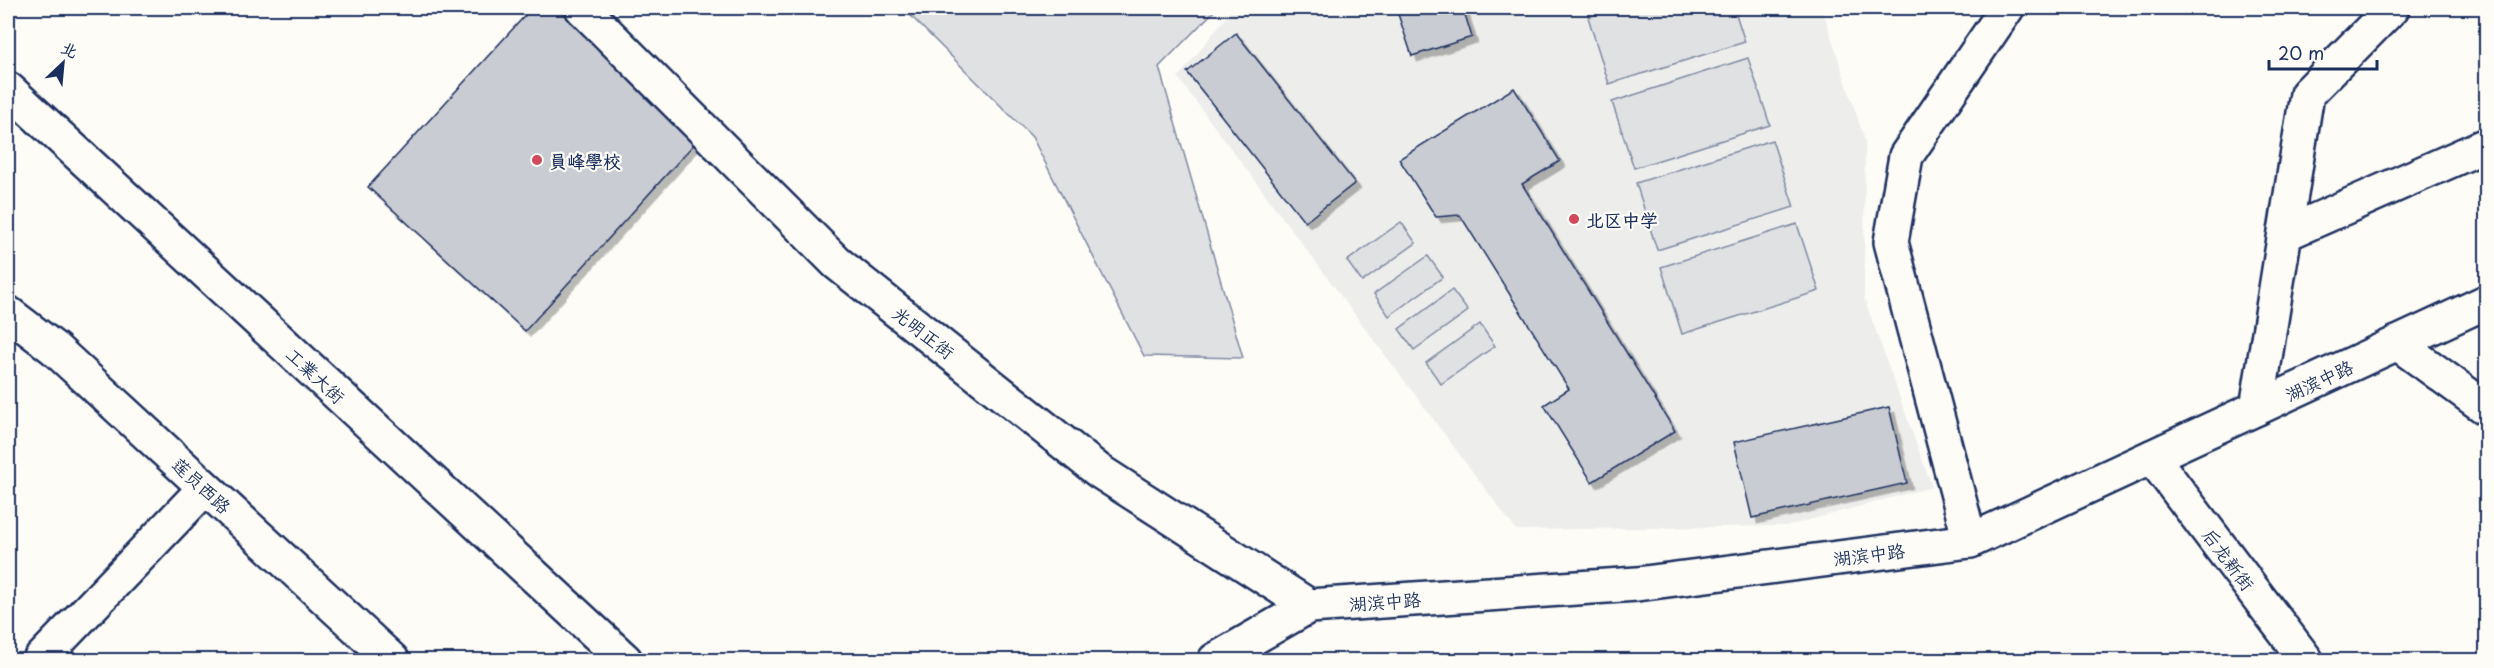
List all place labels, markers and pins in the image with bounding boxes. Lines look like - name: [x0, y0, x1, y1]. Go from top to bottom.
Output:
- place label: 員峰學校: [549, 147, 621, 174]
- marker: 員峰學校: [530, 153, 544, 167]
- place label: 北区中学: [1586, 206, 1658, 233]
- marker: 北区中学: [1567, 212, 1581, 226]

